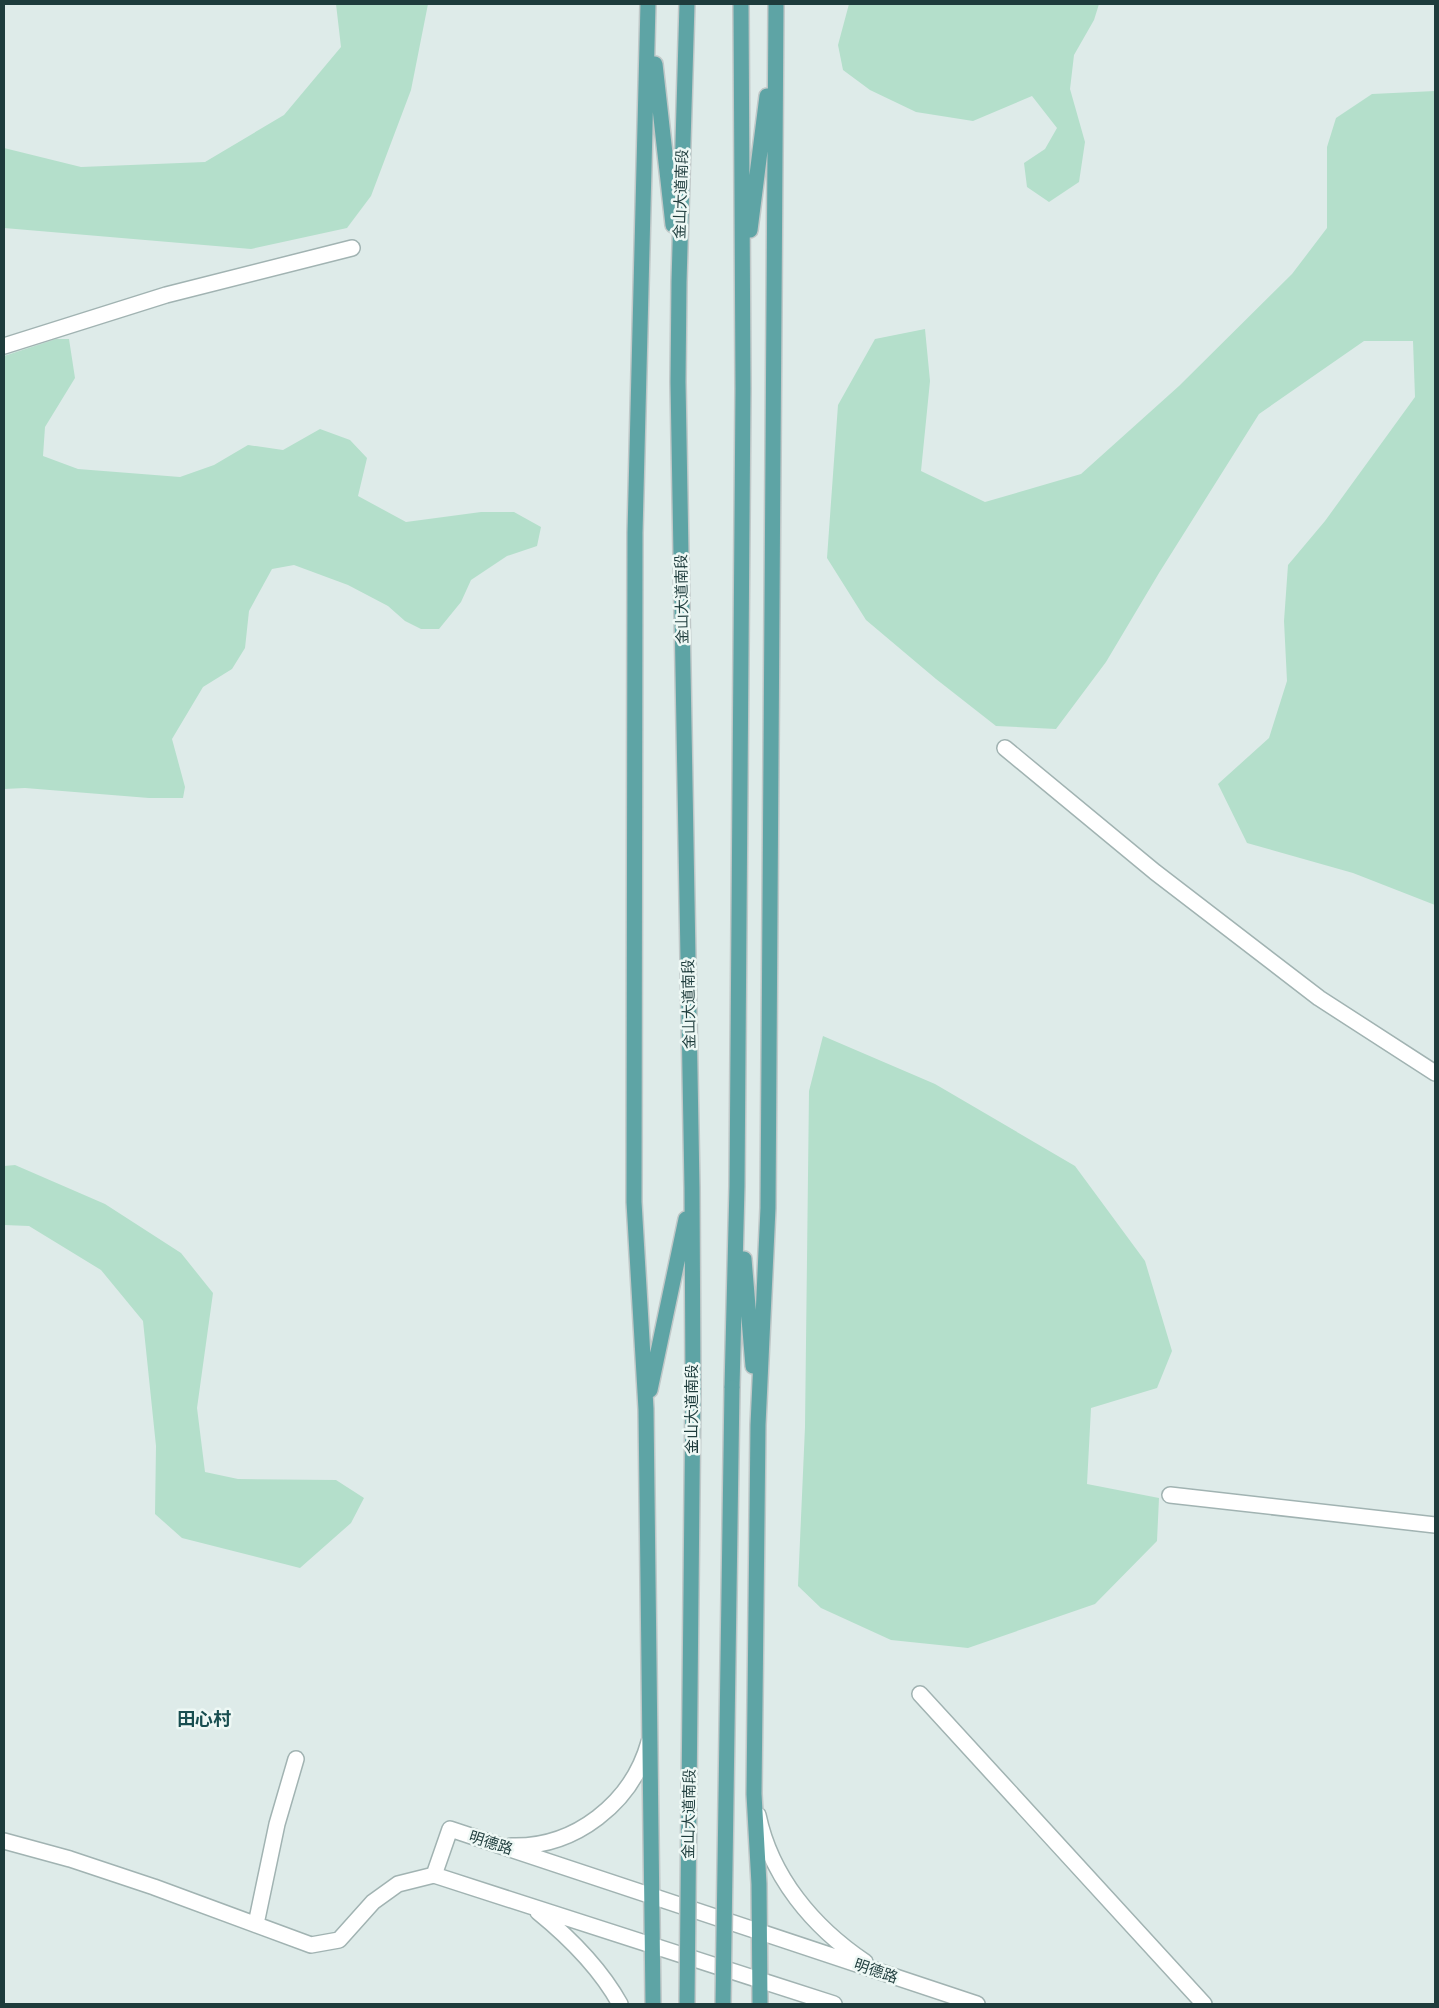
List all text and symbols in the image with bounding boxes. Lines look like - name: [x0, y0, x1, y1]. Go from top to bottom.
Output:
- street label: 金山大道南段: [670, 149, 692, 239]
- street label: 金山大道南段: [672, 554, 692, 644]
- street label: 金山大道南段: [679, 959, 699, 1049]
- street label: 金山大道南段: [683, 1364, 701, 1454]
- district label: 田心村: [177, 1708, 231, 1730]
- street label: 金山大道南段: [679, 1769, 699, 1859]
- street label: 明德路: [467, 1827, 515, 1859]
- street label: 明德路: [852, 1955, 900, 1987]

